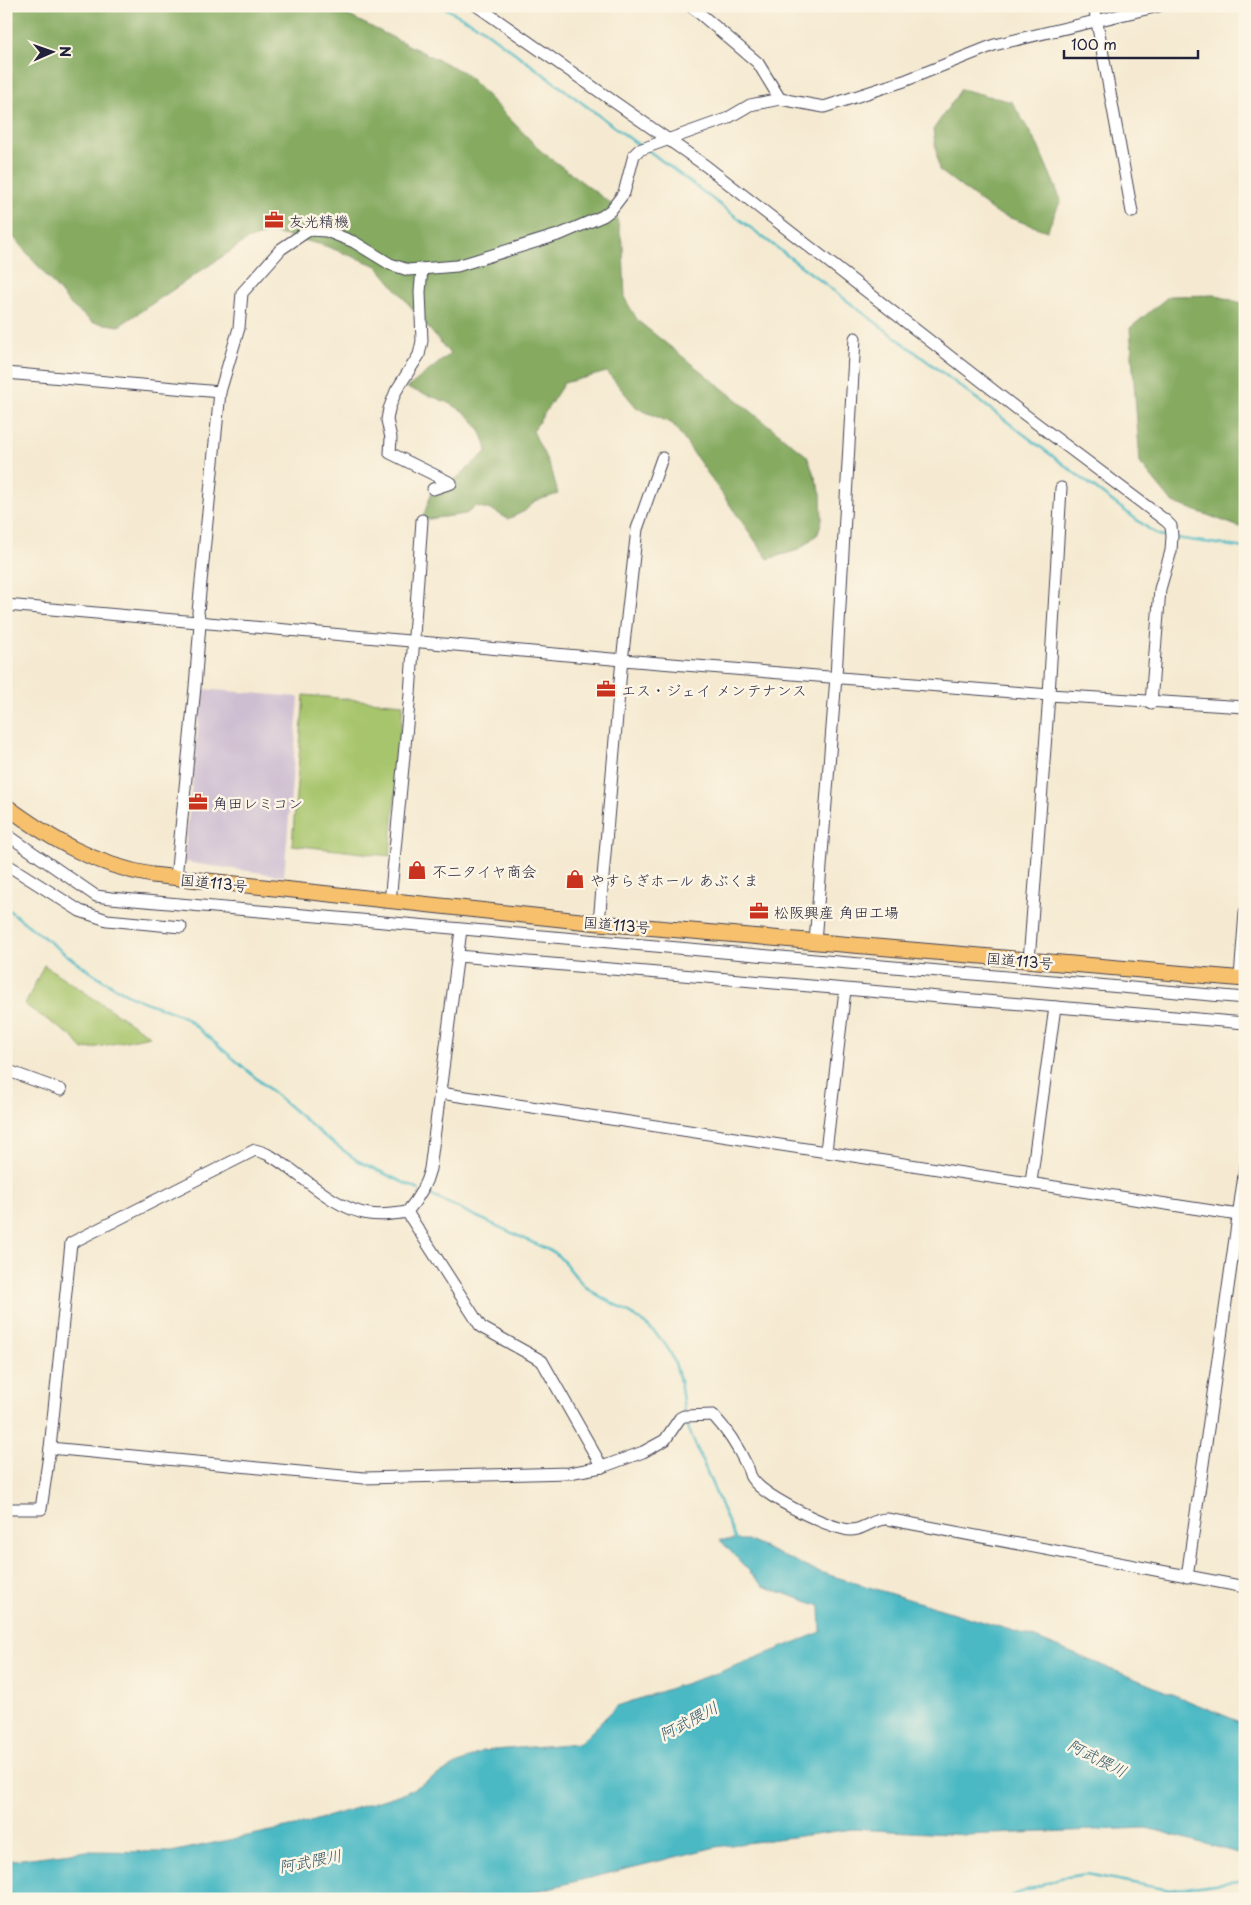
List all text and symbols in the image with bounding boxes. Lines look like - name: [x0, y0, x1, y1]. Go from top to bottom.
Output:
- north arrow: [28, 28, 78, 78]
- scale bar: [1064, 28, 1197, 60]
- text: 100 m: [1071, 32, 1117, 55]
- text: N: [55, 46, 76, 57]
- office icon: 友光精機: [263, 209, 285, 231]
- place label: 友光精機: [289, 209, 349, 232]
- office icon: エス・ジェイ メンテナンス: [595, 678, 617, 700]
- place label: エス・ジェイ メンテナンス: [621, 678, 807, 701]
- office icon: 角田レミコン: [187, 791, 209, 813]
- place label: 角田レミコン: [213, 791, 303, 814]
- shop icon: 不二タイヤ商会: [406, 859, 428, 881]
- place label: 不二タイヤ商会: [432, 859, 536, 882]
- street label: 国道113号: [179, 867, 249, 897]
- shop icon: やすらぎホール あぶくま: [564, 868, 586, 890]
- place label: やすらぎホール あぶくま: [590, 868, 759, 891]
- office icon: 松阪興産 角田工場: [748, 900, 770, 922]
- place label: 松阪興産 角田工場: [774, 900, 899, 923]
- street label: 国道113号: [582, 910, 652, 938]
- street label: 国道113号: [985, 946, 1055, 974]
- water label: 阿武隈川: [654, 1694, 722, 1746]
- water label: 阿武隈川: [1064, 1732, 1132, 1782]
- water label: 阿武隈川: [276, 1842, 344, 1878]

